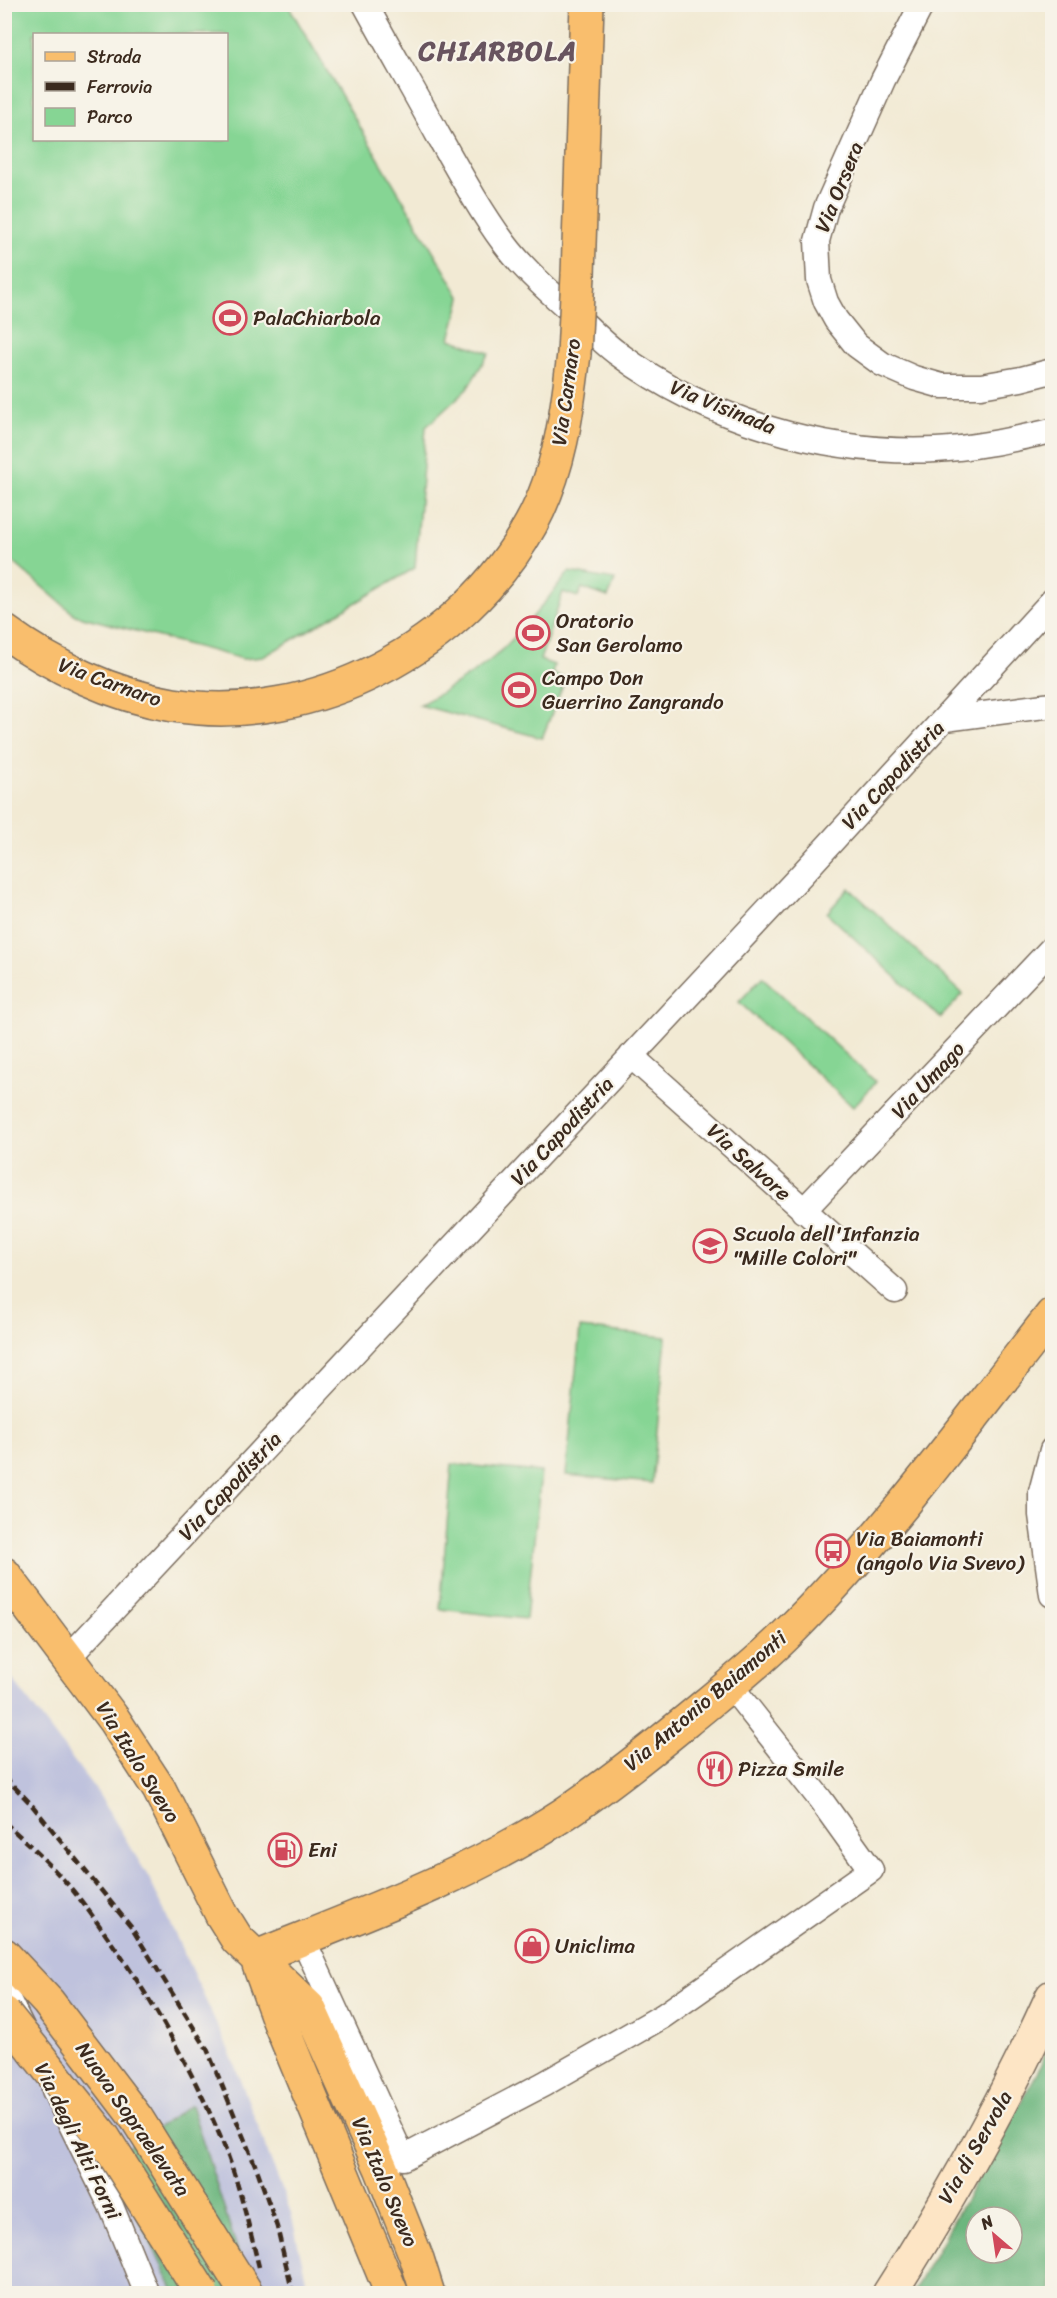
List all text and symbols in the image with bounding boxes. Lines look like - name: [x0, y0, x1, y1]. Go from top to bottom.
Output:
- district label: CHIARBOLA: [418, 27, 577, 75]
- legend: [33, 33, 228, 141]
- text: Strada: [87, 41, 142, 73]
- text: Ferrovia: [87, 71, 152, 103]
- text: Parco: [87, 101, 132, 133]
- street label: Via Orsera: [804, 135, 875, 238]
- place label: PalaChiarbola: [253, 299, 381, 337]
- sports icon: PalaChiarbola: [212, 300, 248, 336]
- street label: Via Carnaro: [540, 336, 592, 448]
- street label: Via Visinada: [664, 369, 782, 446]
- place label: Oratorio San Gerolamo: [556, 602, 683, 664]
- sports icon: Oratorio San Gerolamo: [515, 615, 551, 651]
- street label: Via Carnaro: [53, 646, 167, 718]
- place label: Campo Don Guerrino Zangrando: [542, 659, 724, 721]
- sports icon: Campo Don Guerrino Zangrando: [501, 672, 537, 708]
- street label: Via Capodistria: [832, 711, 955, 839]
- street label: Via Umago: [881, 1032, 975, 1128]
- street label: Via Capodistria: [501, 1067, 624, 1195]
- street label: Via Salvore: [698, 1113, 800, 1211]
- place label: Scuola dell'Infanzia "Mille Colori": [733, 1215, 920, 1277]
- school or university icon: Scuola dell'Infanzia "Mille Colori": [692, 1228, 728, 1264]
- street label: Via Capodistria: [169, 1422, 292, 1550]
- place label: Via Baiamonti (angolo Via Svevo): [856, 1520, 1025, 1582]
- bus stop icon: Via Baiamonti (angolo Via Svevo): [815, 1533, 851, 1569]
- street label: Via Antonio Baiamonti: [614, 1620, 796, 1781]
- street label: Via Italo Svevo: [85, 1693, 191, 1831]
- place label: Pizza Smile: [738, 1750, 845, 1788]
- restaurant icon: Pizza Smile: [697, 1751, 733, 1787]
- place label: Eni: [308, 1831, 338, 1869]
- fuel station icon: Eni: [267, 1832, 303, 1868]
- place label: Uniclima: [555, 1927, 635, 1965]
- shop icon: Uniclima: [514, 1928, 550, 1964]
- street label: Nuova Sopraelevata: [65, 2033, 201, 2205]
- street label: Via degli Alti Forni: [23, 2056, 133, 2227]
- street label: Via di Servola: [927, 2082, 1023, 2211]
- street label: Via Italo Svevo: [340, 2111, 430, 2253]
- north arrow: [964, 2205, 1024, 2265]
- text: N: [974, 2207, 1000, 2238]

